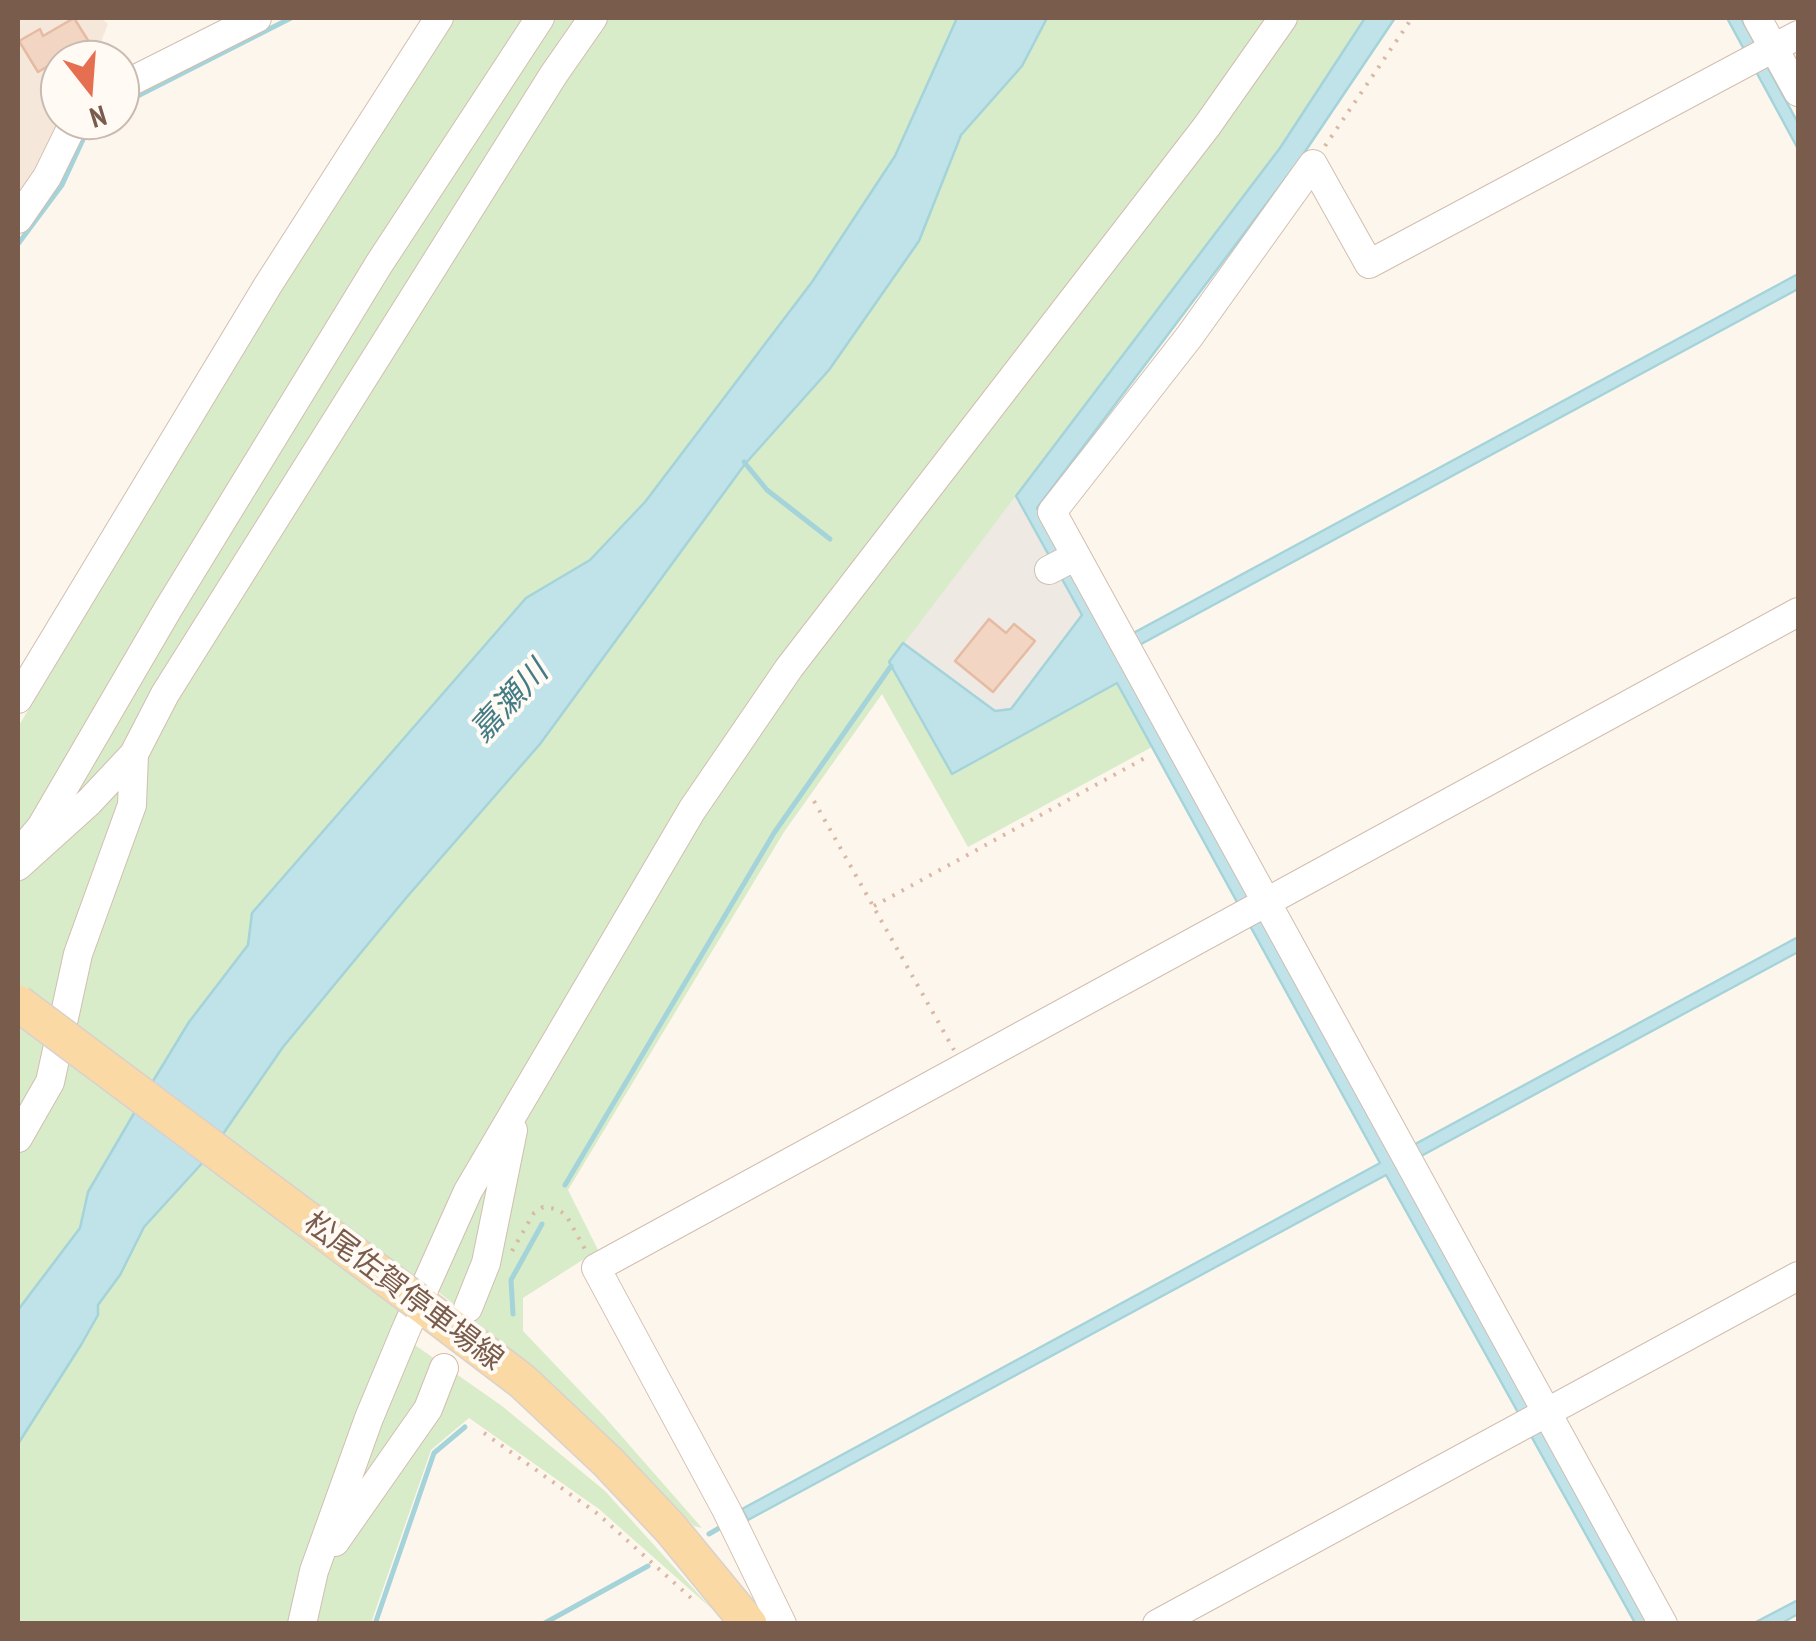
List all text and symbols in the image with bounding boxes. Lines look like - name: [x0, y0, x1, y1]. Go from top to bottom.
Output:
- north arrow: [40, 40, 140, 140]
- text: N: [86, 97, 111, 137]
- water label: 嘉瀬川: [463, 654, 557, 750]
- street label: 松尾佐賀停車場線: [296, 1205, 510, 1379]

